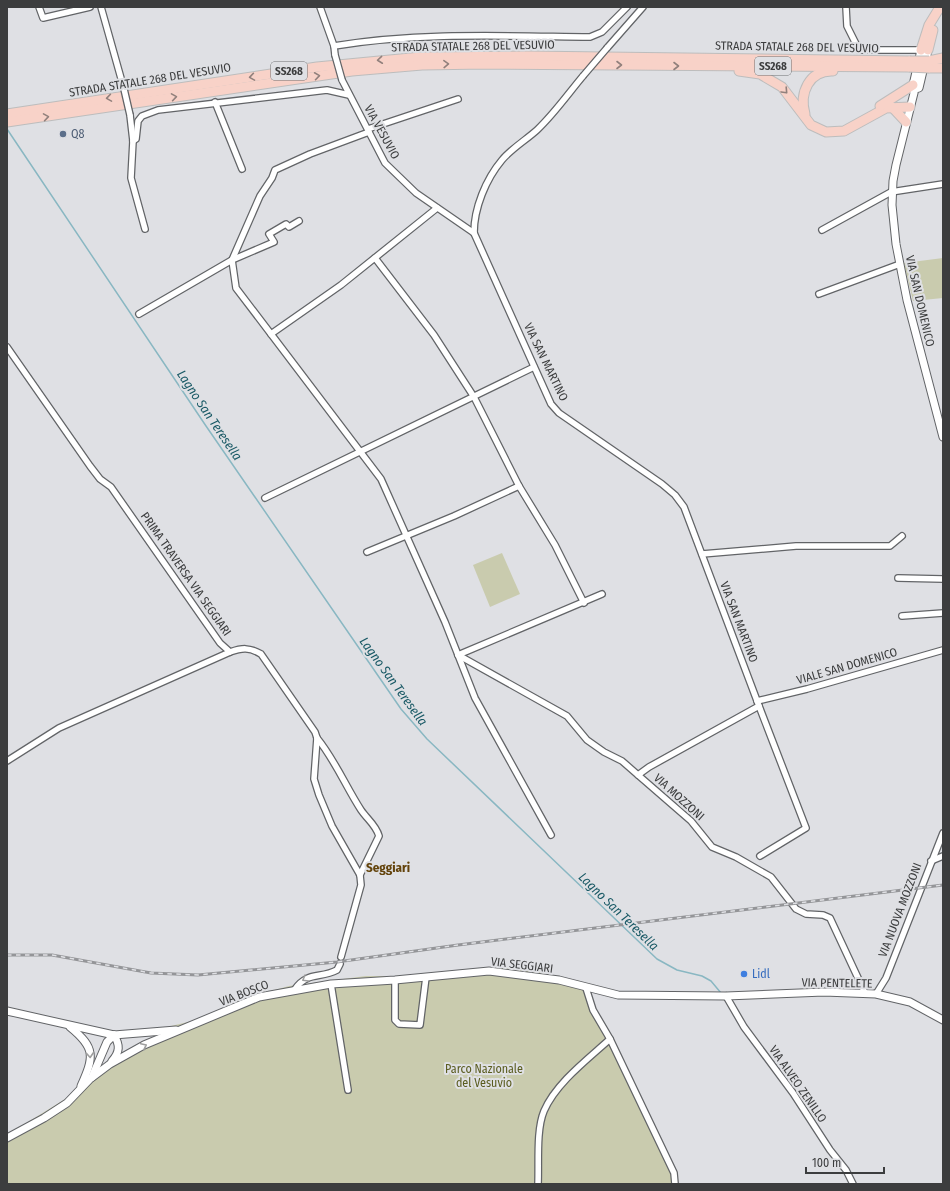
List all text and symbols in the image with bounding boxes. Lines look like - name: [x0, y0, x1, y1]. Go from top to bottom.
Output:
- street label: STRADA STATALE 268 DEL VESUVIO: [391, 38, 555, 54]
- street label: STRADA STATALE 268 DEL VESUVIO: [715, 39, 879, 55]
- one-way arrow: [377, 55, 383, 64]
- road number: SS268: [755, 57, 791, 75]
- street label: STRADA STATALE 268 DEL VESUVIO: [68, 60, 232, 100]
- one-way arrow: [443, 60, 449, 69]
- one-way arrow: [616, 61, 622, 69]
- one-way arrow: [673, 61, 679, 70]
- road number: SS268: [271, 62, 307, 80]
- one-way arrow: [248, 72, 255, 81]
- one-way arrow: [313, 72, 320, 81]
- one-way arrow: [780, 86, 788, 94]
- one-way arrow: [106, 93, 112, 102]
- one-way arrow: [171, 93, 177, 102]
- street label: VIA VESUVIO: [361, 102, 403, 162]
- one-way arrow: [42, 113, 49, 122]
- place label: Q8: [71, 127, 85, 141]
- marker: Q8: [58, 129, 68, 139]
- street label: VIA SAN DOMENICO: [903, 254, 937, 348]
- street label: VIA SAN MARTINO: [521, 321, 571, 403]
- water label: Lagno San Teresella: [174, 367, 245, 463]
- street label: PRIMA TRAVERSA VIA SEGGIARI: [138, 509, 234, 639]
- street label: VIA SAN MARTINO: [717, 580, 761, 664]
- water label: Lagno San Teresella: [357, 634, 431, 729]
- street label: VIALE SAN DOMENICO: [795, 645, 899, 687]
- street label: VIA MOZZONI: [651, 771, 707, 823]
- district label: Seggiari: [366, 860, 410, 875]
- street label: VIA NUOVA MOZZONI: [876, 861, 924, 959]
- water label: Lagno San Teresella: [576, 869, 662, 954]
- street label: VIA SEGGIARI: [490, 954, 554, 976]
- place label: Lidl: [752, 967, 770, 981]
- marker: Lidl: [739, 969, 749, 979]
- one-way arrow: [302, 975, 309, 982]
- street label: VIA PENTELETE: [801, 975, 873, 991]
- street label: VIA BOSCO: [217, 977, 271, 1009]
- one-way arrow: [139, 1043, 147, 1051]
- street label: VIA ALVEO ZENILLO: [766, 1043, 830, 1125]
- one-way arrow: [85, 1052, 94, 1058]
- park label: Parco Nazionale del Vesuvio: [445, 1062, 523, 1090]
- scale bar: [806, 1149, 884, 1175]
- text: 100 m: [812, 1156, 841, 1170]

